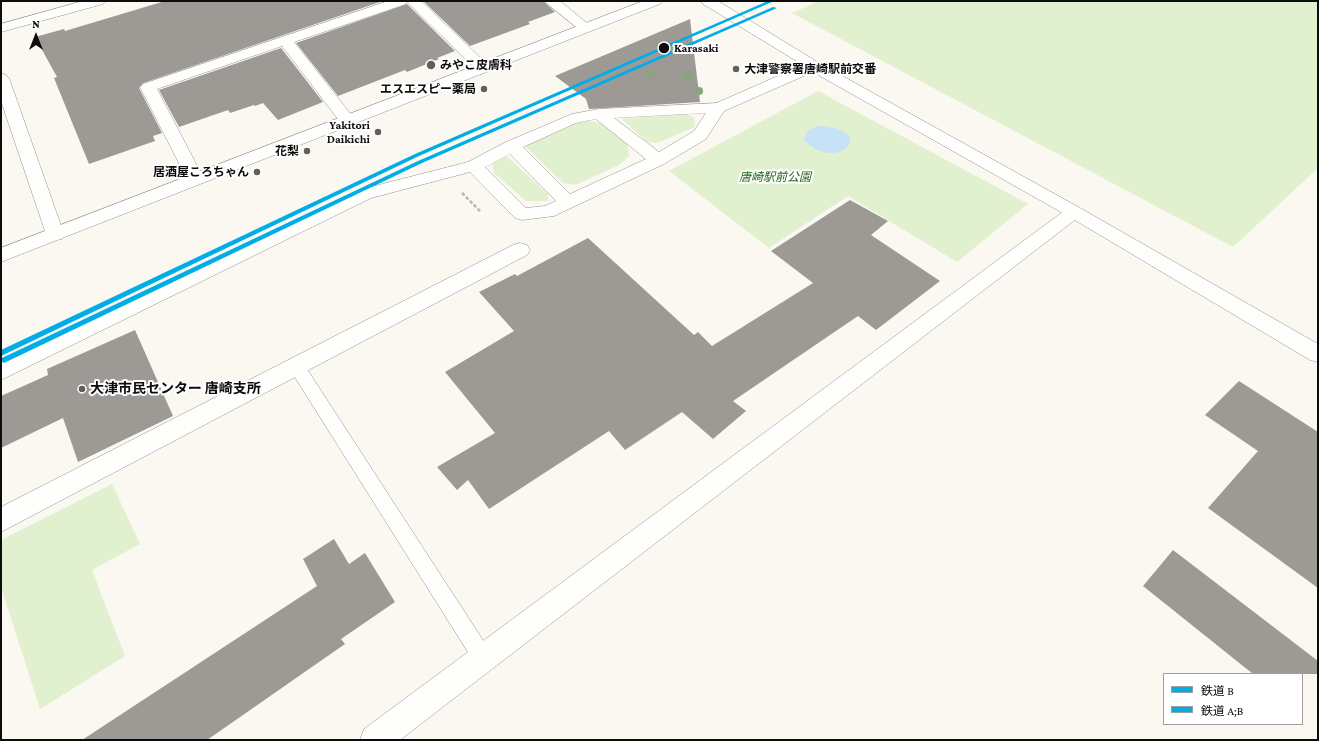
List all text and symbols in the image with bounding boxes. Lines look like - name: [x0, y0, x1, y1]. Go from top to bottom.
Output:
- north arrow: [16, 16, 56, 56]
- text: N: [32, 18, 40, 30]
- marker: Karasaki: [657, 41, 671, 55]
- place label: Karasaki: [674, 41, 719, 55]
- place label: みやこ皮膚科: [440, 58, 512, 72]
- marker: みやこ皮膚科: [425, 59, 437, 71]
- place label: 大津警察署唐崎駅前交番: [744, 62, 876, 76]
- marker: 大津警察署唐崎駅前交番: [731, 64, 741, 74]
- place label: エスエスピー薬局: [380, 82, 476, 96]
- marker: エスエスピー薬局: [479, 84, 489, 94]
- place label: Yakitori Daikichi: [327, 118, 370, 146]
- marker: Yakitori Daikichi: [373, 127, 383, 137]
- place label: 花梨: [275, 144, 299, 158]
- marker: 花梨: [302, 146, 312, 156]
- place label: 居酒屋ころちゃん: [153, 165, 249, 179]
- marker: 居酒屋ころちゃん: [252, 167, 262, 177]
- park label: 唐崎駅前公園: [739, 170, 811, 184]
- place label: 大津市民センター 唐崎支所: [90, 381, 261, 397]
- marker: 大津市民センター 唐崎支所: [77, 384, 87, 394]
- legend: [1163, 673, 1303, 725]
- text: 鉄道 B: [1201, 684, 1234, 698]
- text: 鉄道 A;B: [1201, 704, 1243, 718]

